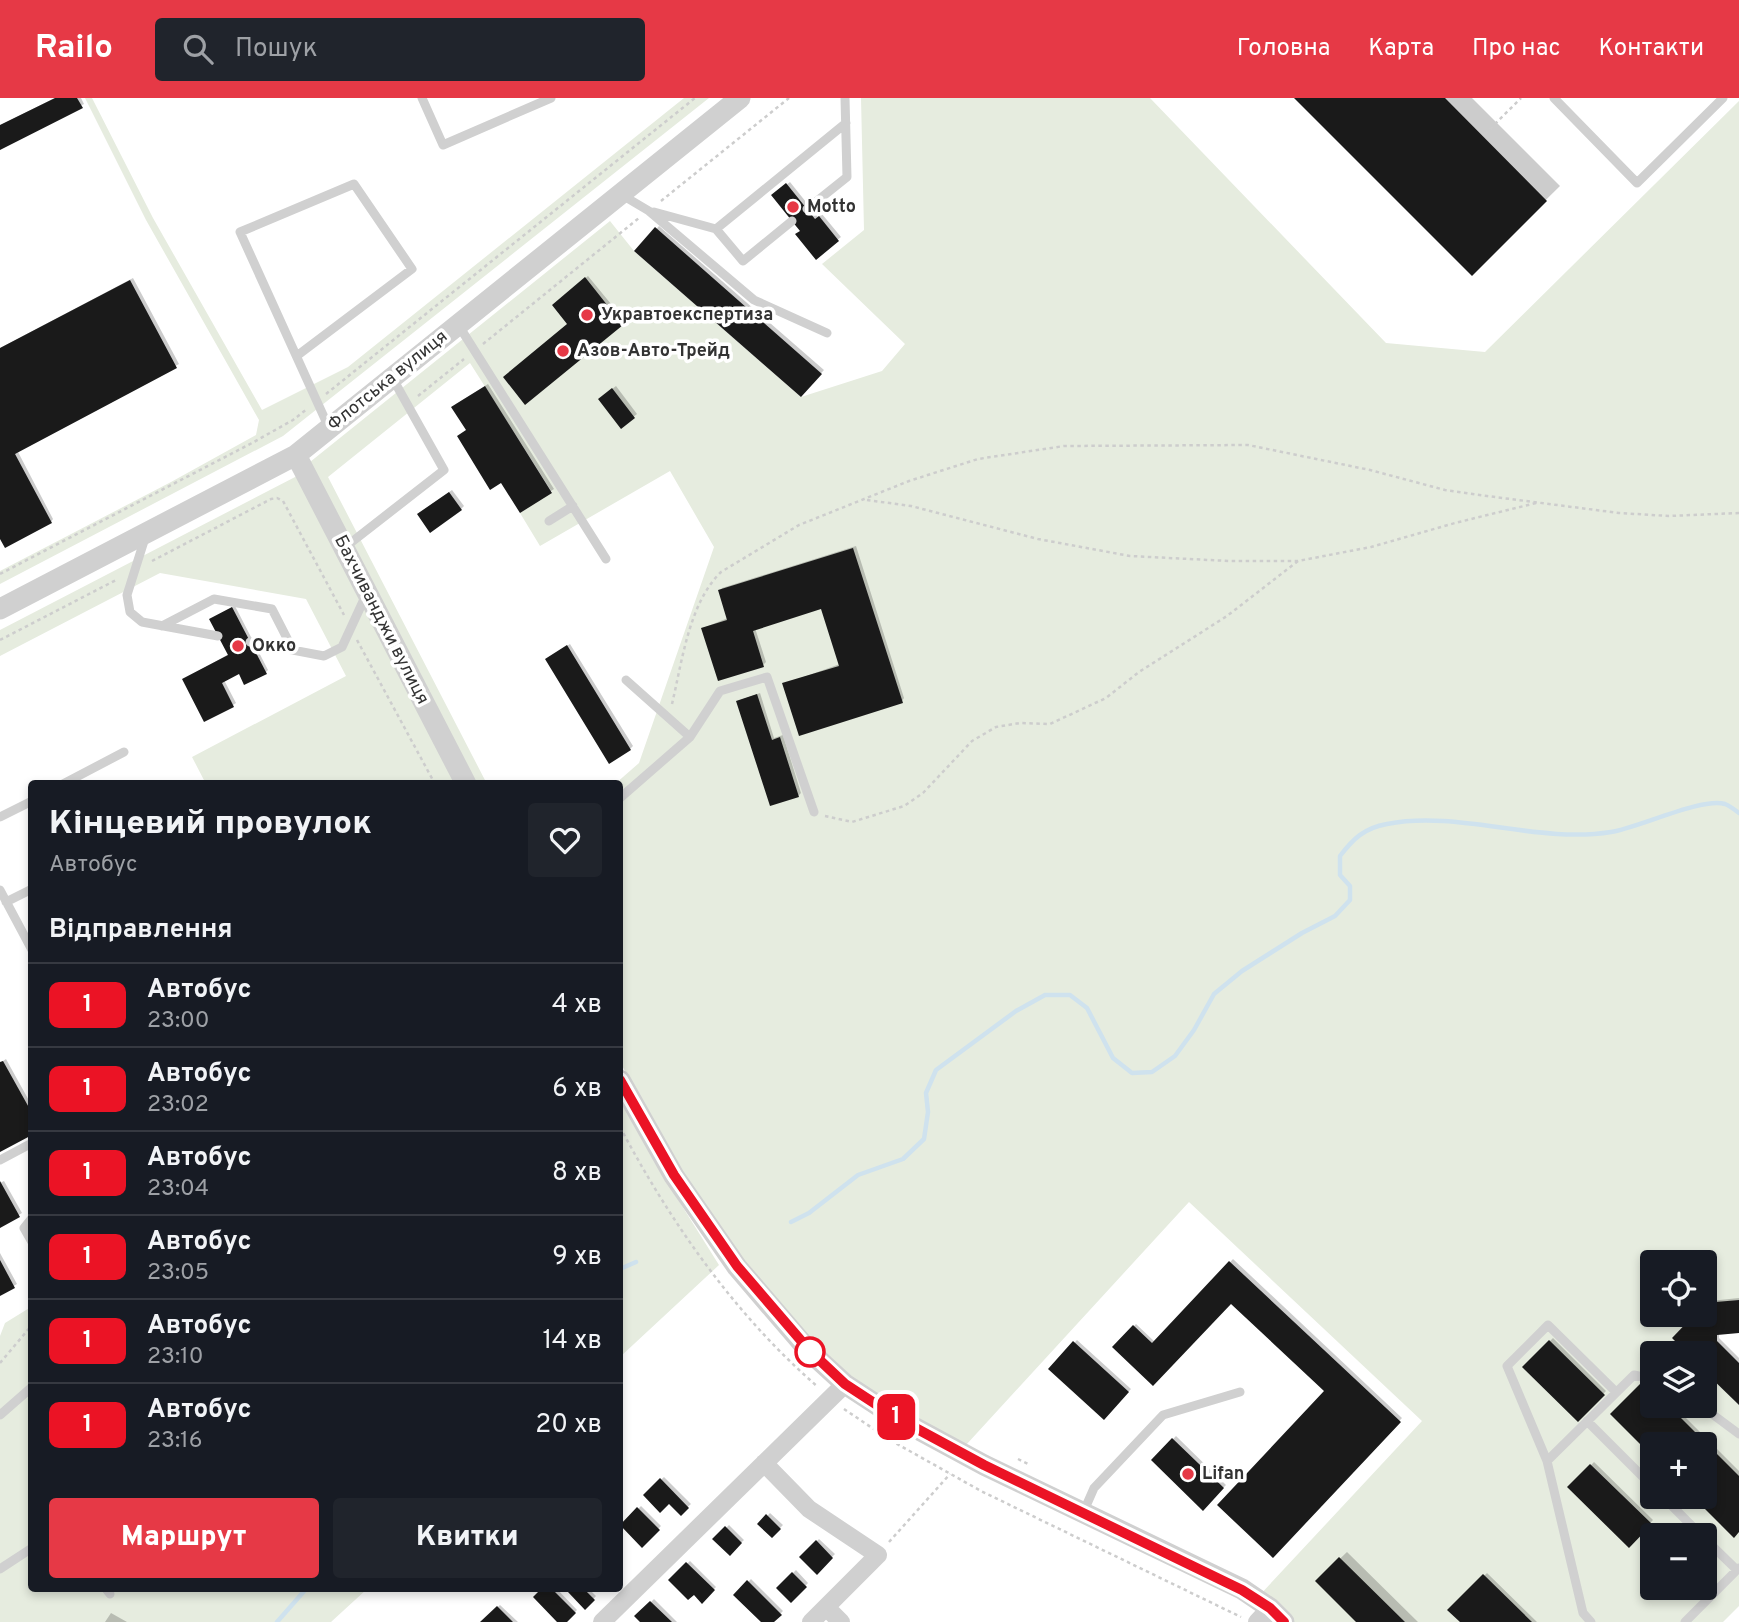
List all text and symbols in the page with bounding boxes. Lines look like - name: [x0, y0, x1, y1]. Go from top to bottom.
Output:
- search box: [155, 18, 645, 81]
- text: Railo: [35, 28, 113, 70]
- icon: search: [179, 30, 217, 68]
- text: Пошук: [235, 33, 318, 66]
- text: Головна: [1237, 34, 1330, 64]
- text: Карта: [1368, 34, 1434, 64]
- text: Про нас: [1472, 34, 1560, 64]
- text: Контакти: [1598, 34, 1704, 64]
- place label: Motto: [807, 196, 856, 219]
- marker: Motto: [785, 199, 801, 215]
- place label: Укравтоекспертиза: [601, 304, 773, 327]
- marker: Укравтоекспертиза: [579, 307, 595, 323]
- street label: Флотська вулиця: [323, 326, 453, 436]
- place label: Азов-Авто-Трейд: [577, 340, 730, 363]
- marker: Азов-Авто-Трейд: [555, 343, 571, 359]
- street label: Бахчиванджи вулиця: [328, 531, 434, 709]
- place label: Окко: [252, 635, 296, 658]
- marker: Окко: [230, 638, 246, 654]
- button: heart: [528, 803, 602, 877]
- text: Кінцевий провулок: [49, 804, 372, 846]
- text: Автобус: [49, 851, 137, 880]
- text: Відправлення: [49, 914, 232, 947]
- text: Автобус: [147, 974, 252, 1007]
- text: 4 хв: [552, 989, 602, 1022]
- text: 1: [83, 990, 92, 1020]
- text: 23:00: [147, 1007, 209, 1036]
- text: Автобус: [147, 1058, 252, 1091]
- text: 6 хв: [552, 1073, 602, 1106]
- text: 1: [83, 1074, 92, 1104]
- text: 23:02: [147, 1091, 209, 1120]
- text: Автобус: [147, 1142, 252, 1175]
- text: 8 хв: [552, 1157, 602, 1190]
- text: 1: [83, 1158, 92, 1188]
- text: 23:04: [147, 1175, 209, 1204]
- text: Автобус: [147, 1226, 252, 1259]
- text: 9 хв: [552, 1241, 602, 1274]
- text: 1: [83, 1242, 92, 1272]
- map controls: [1640, 1250, 1717, 1600]
- button: locate: [1640, 1250, 1717, 1327]
- text: 23:05: [147, 1259, 209, 1288]
- text: Автобус: [147, 1310, 252, 1343]
- text: 14 хв: [543, 1325, 602, 1358]
- text: 1: [83, 1326, 92, 1356]
- unlabelled marker: [795, 1337, 825, 1367]
- button: layers: [1640, 1341, 1717, 1418]
- text: 23:10: [147, 1343, 203, 1372]
- text: Автобус: [147, 1394, 252, 1427]
- line badge: 1: [873, 1394, 919, 1440]
- text: 1: [891, 1402, 901, 1432]
- text: 20 хв: [535, 1409, 602, 1442]
- text: 1: [83, 1410, 92, 1440]
- text: 23:16: [147, 1427, 202, 1456]
- button: +: [1640, 1432, 1717, 1509]
- place label: Lifan: [1202, 1463, 1245, 1486]
- marker: Lifan: [1180, 1466, 1196, 1482]
- button: Маршрут: [49, 1498, 319, 1578]
- button: Квитки: [333, 1498, 602, 1578]
- button: −: [1640, 1523, 1717, 1600]

